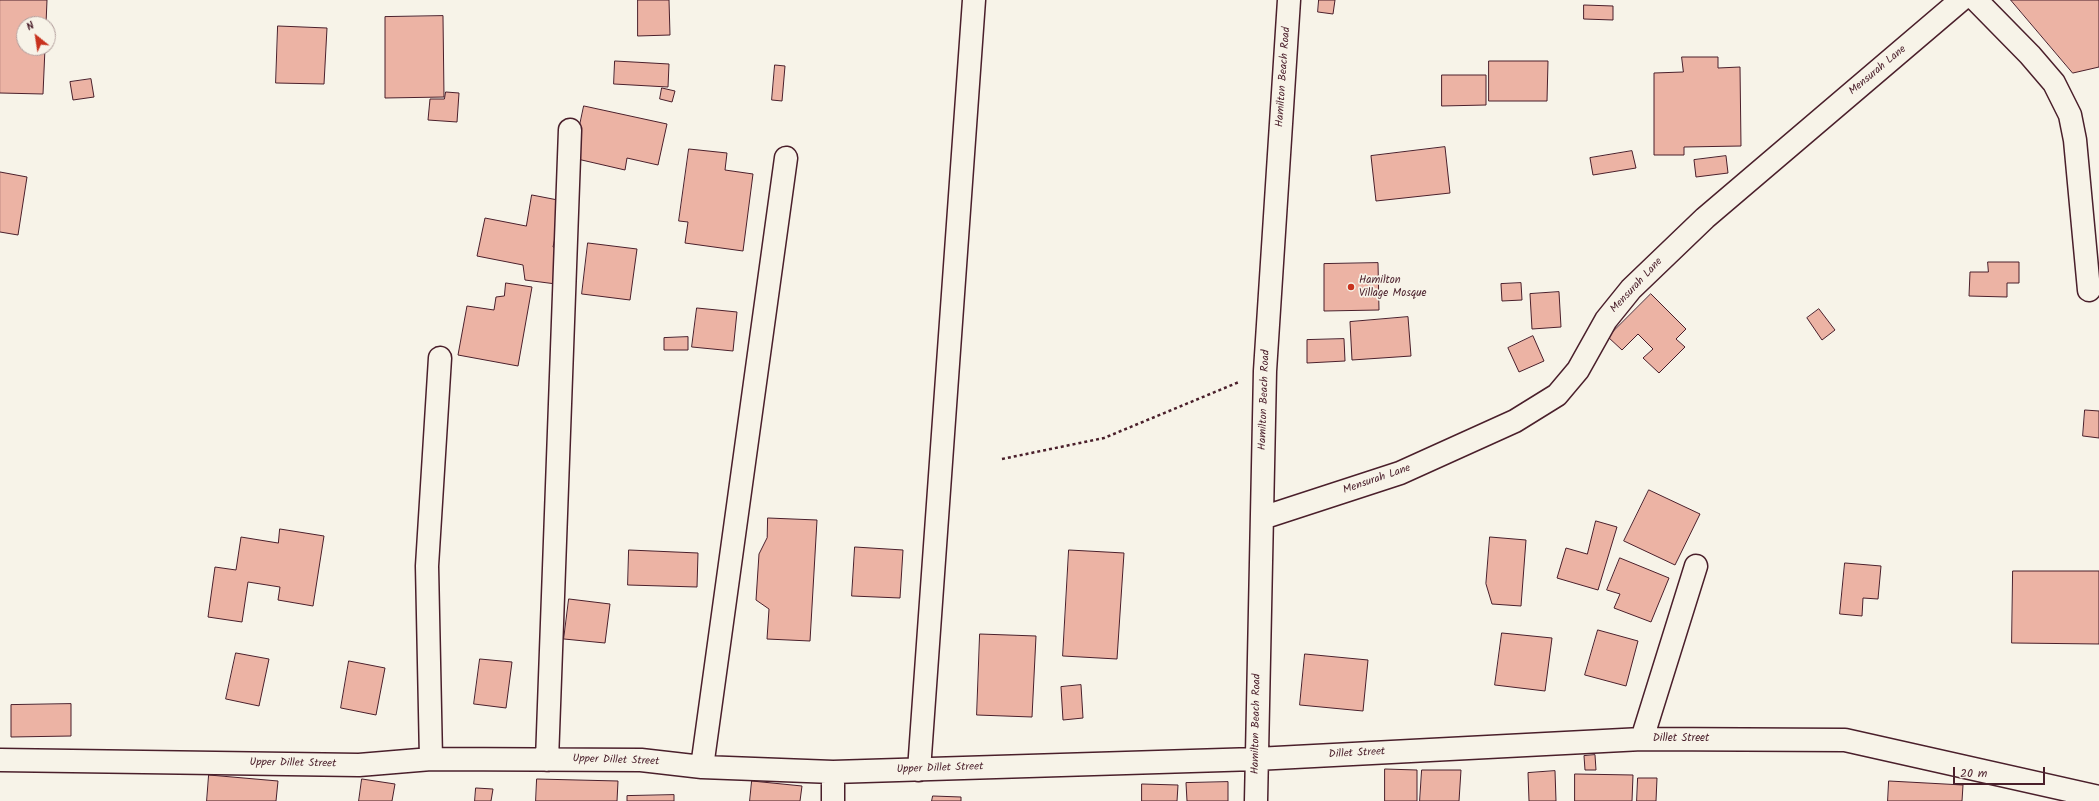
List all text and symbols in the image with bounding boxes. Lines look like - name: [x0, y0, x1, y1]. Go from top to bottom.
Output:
- north arrow: [16, 16, 56, 56]
- text: N: [23, 17, 38, 36]
- street label: Hamilton Beach Road: [1274, 26, 1294, 128]
- street label: Mensurah Lane: [1847, 43, 1909, 99]
- street label: Mensurah Lane: [1608, 256, 1666, 316]
- place label: Hamilton Village Mosque: [1359, 274, 1426, 300]
- marker: Hamilton Village Mosque: [1346, 282, 1356, 292]
- street label: Hamilton Beach Road: [1257, 350, 1273, 450]
- street label: Mensurah Lane: [1341, 462, 1413, 498]
- street label: Hamilton Beach Road: [1250, 674, 1264, 774]
- street label: Dillet Street: [1653, 732, 1709, 746]
- street label: Dillet Street: [1328, 746, 1386, 762]
- street label: Upper Dillet Street: [572, 753, 660, 769]
- street label: Upper Dillet Street: [250, 757, 336, 771]
- scale bar: [1955, 759, 2047, 785]
- street label: Upper Dillet Street: [896, 761, 984, 777]
- text: 20 m: [1960, 764, 1987, 783]

